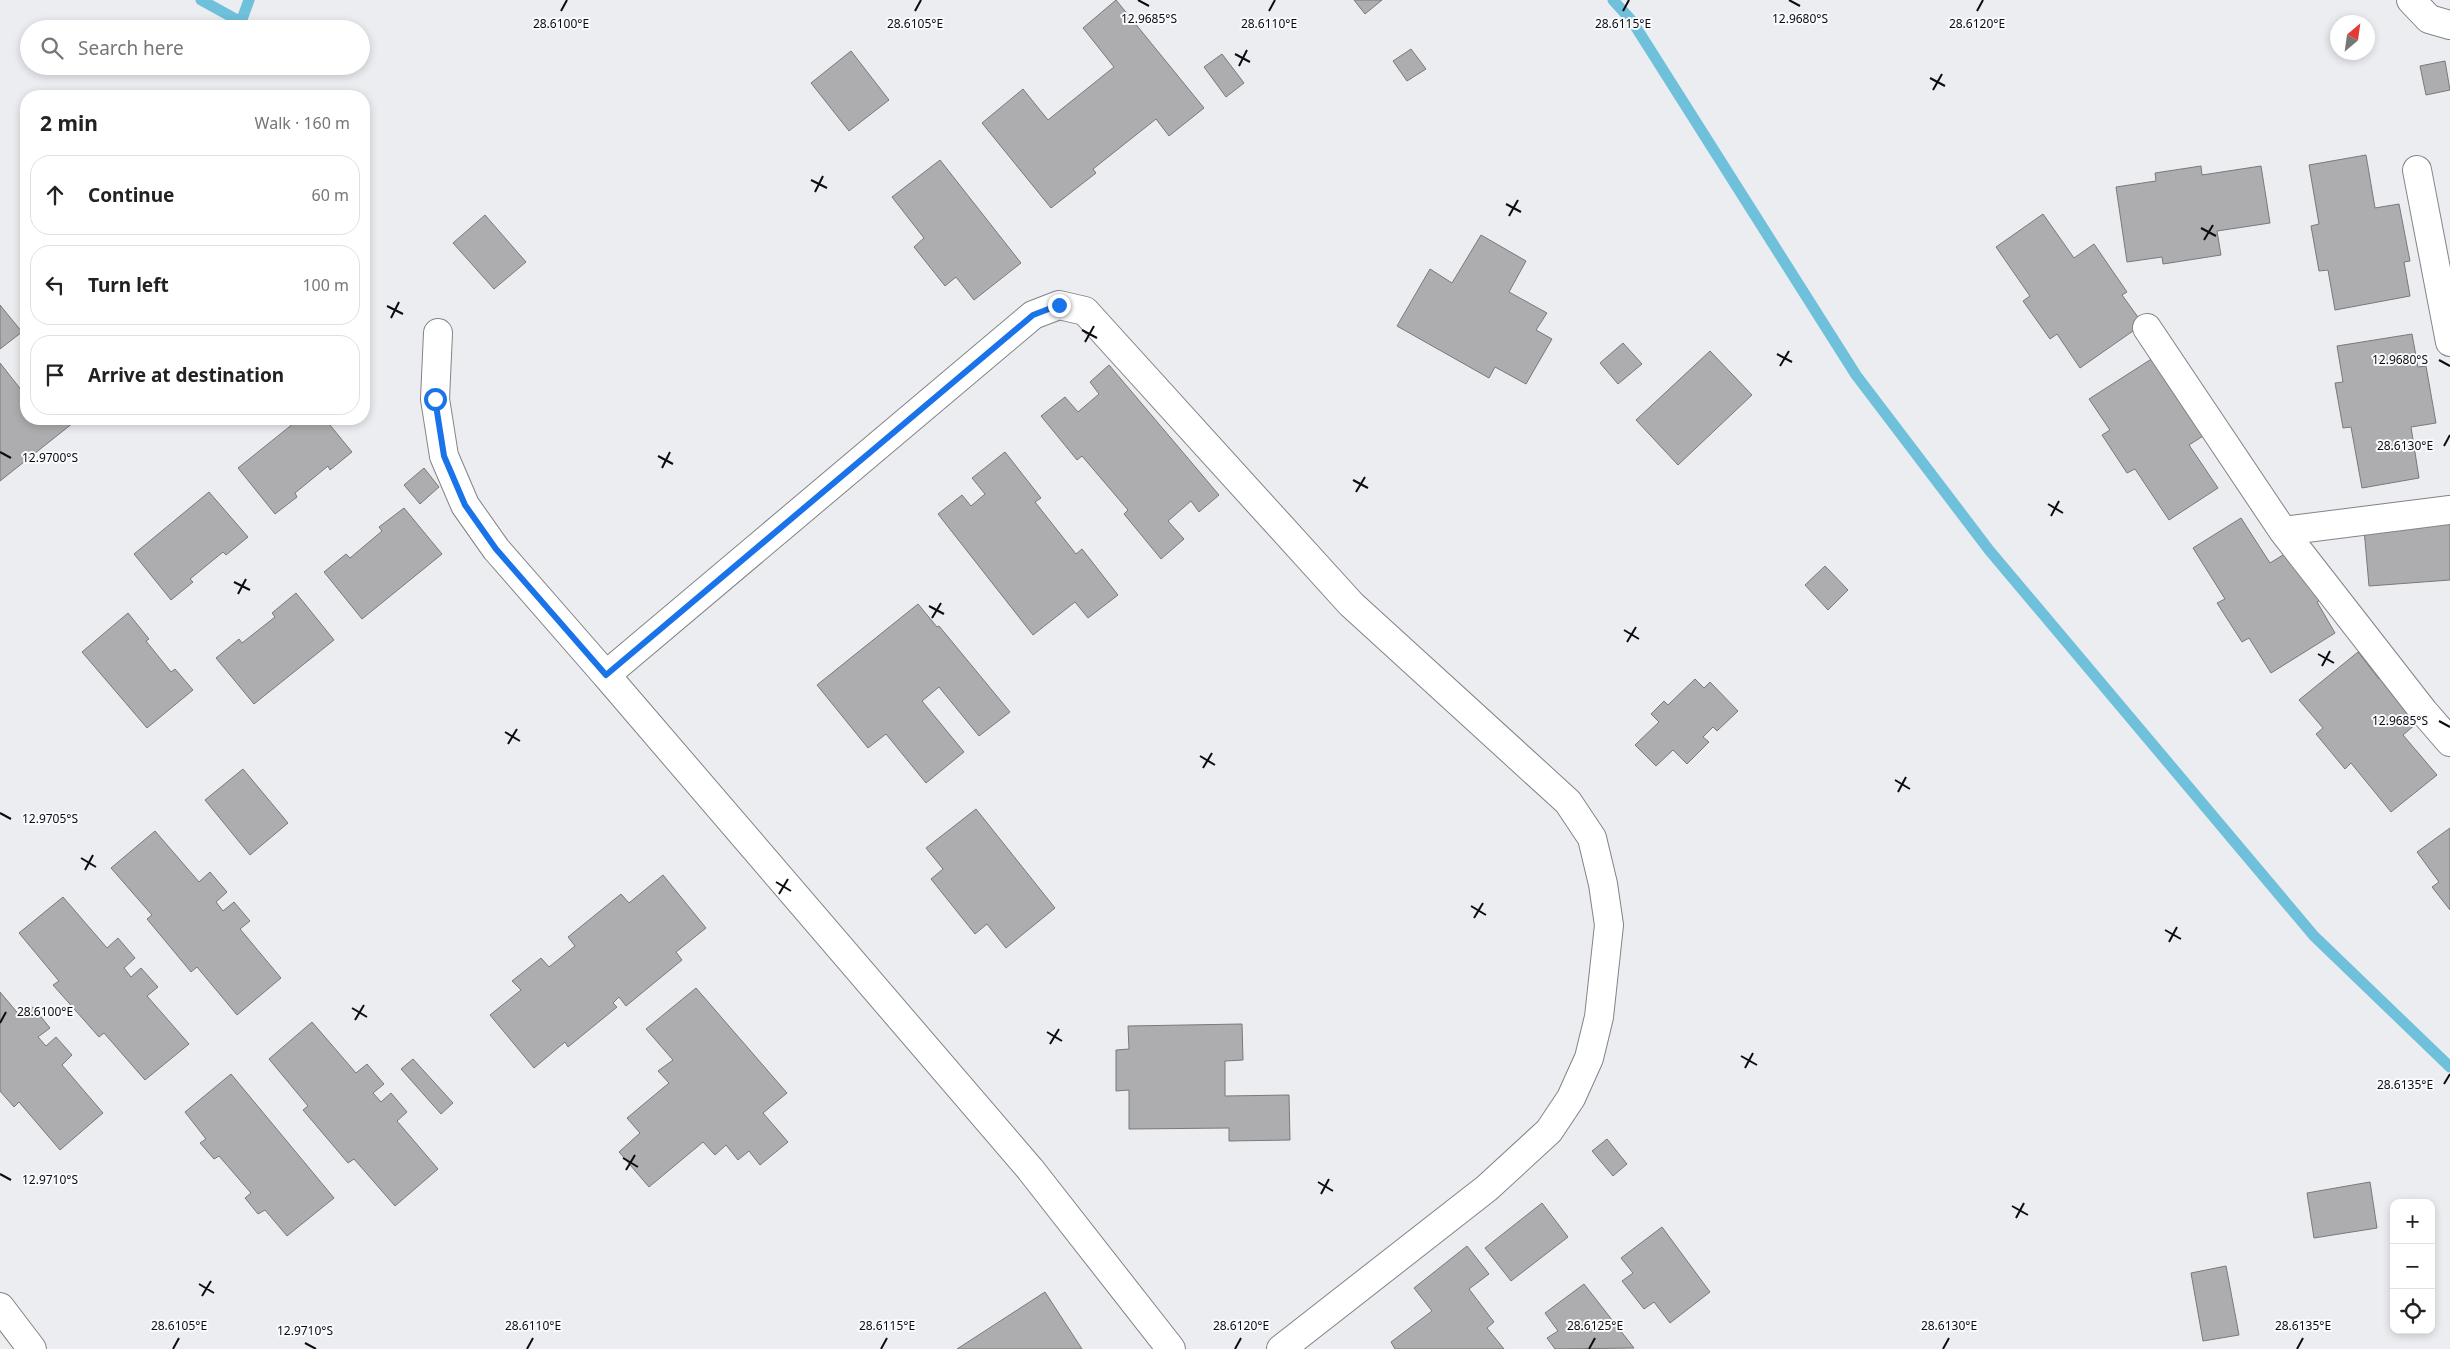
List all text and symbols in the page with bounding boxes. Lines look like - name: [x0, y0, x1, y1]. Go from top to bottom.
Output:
- text: 12.9685°S: [1121, 10, 1177, 27]
- text: 12.9680°S: [1772, 10, 1828, 27]
- text: 28.6100°E: [533, 15, 589, 32]
- text: 28.6105°E: [887, 15, 943, 32]
- text: 28.6110°E: [1241, 15, 1297, 32]
- text: 28.6115°E: [1595, 15, 1651, 32]
- text: 28.6120°E: [1949, 15, 2005, 32]
- north arrow: [2330, 15, 2375, 60]
- search box: [20, 20, 370, 75]
- icon: search: [38, 34, 66, 62]
- text: Search here: [78, 35, 184, 61]
- text: 2 min: [40, 109, 98, 137]
- text: Walk · 160 m: [255, 112, 350, 134]
- icon: ahead: [41, 181, 69, 209]
- text: Continue: [88, 182, 174, 208]
- text: 60 m: [312, 184, 349, 206]
- icon: left: [41, 271, 69, 299]
- text: Turn left: [88, 272, 169, 298]
- text: 100 m: [302, 274, 349, 296]
- route end: [1048, 294, 1071, 317]
- text: 12.9680°S: [2372, 351, 2428, 368]
- icon: arrive: [41, 361, 69, 389]
- text: Arrive at destination: [88, 362, 284, 388]
- route start: [424, 388, 447, 411]
- text: 28.6130°E: [2377, 437, 2433, 454]
- text: 12.9700°S: [22, 449, 78, 466]
- text: 12.9685°S: [2372, 712, 2428, 729]
- text: 12.9705°S: [22, 810, 78, 827]
- text: 28.6100°E: [17, 1003, 73, 1020]
- text: 28.6135°E: [2377, 1076, 2433, 1093]
- text: 12.9710°S: [22, 1171, 78, 1188]
- map controls: [2390, 1199, 2435, 1334]
- button: +: [2390, 1199, 2435, 1244]
- button: −: [2390, 1244, 2435, 1289]
- button: locate: [2390, 1289, 2435, 1334]
- text: 28.6105°E: [151, 1317, 207, 1334]
- text: 28.6110°E: [505, 1317, 561, 1334]
- text: 28.6115°E: [859, 1317, 915, 1334]
- text: 28.6120°E: [1213, 1317, 1269, 1334]
- text: 28.6125°E: [1567, 1317, 1623, 1334]
- text: 28.6130°E: [1921, 1317, 1977, 1334]
- text: 28.6135°E: [2275, 1317, 2331, 1334]
- text: 12.9710°S: [277, 1322, 333, 1339]

